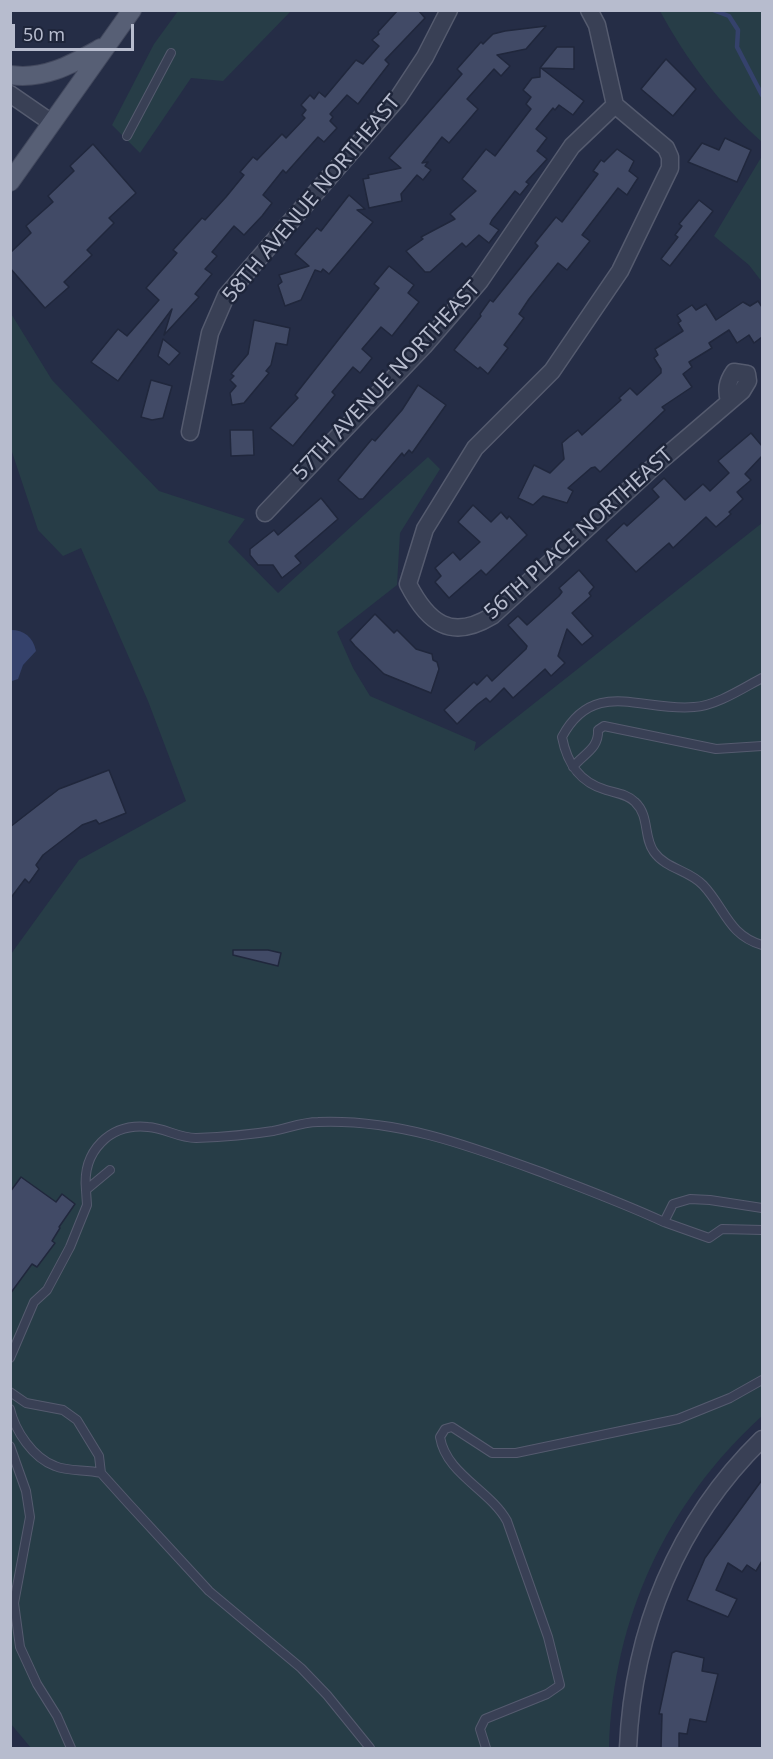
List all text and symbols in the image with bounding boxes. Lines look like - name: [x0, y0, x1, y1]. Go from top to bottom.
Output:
- scale bar: [15, 12, 136, 50]
- text: 50 m: [23, 22, 65, 46]
- street label: 58TH AVENUE NORTHEAST: [218, 90, 406, 308]
- street label: 57TH AVENUE NORTHEAST: [288, 276, 486, 486]
- street label: 56TH PLACE NORTHEAST: [480, 443, 678, 625]

